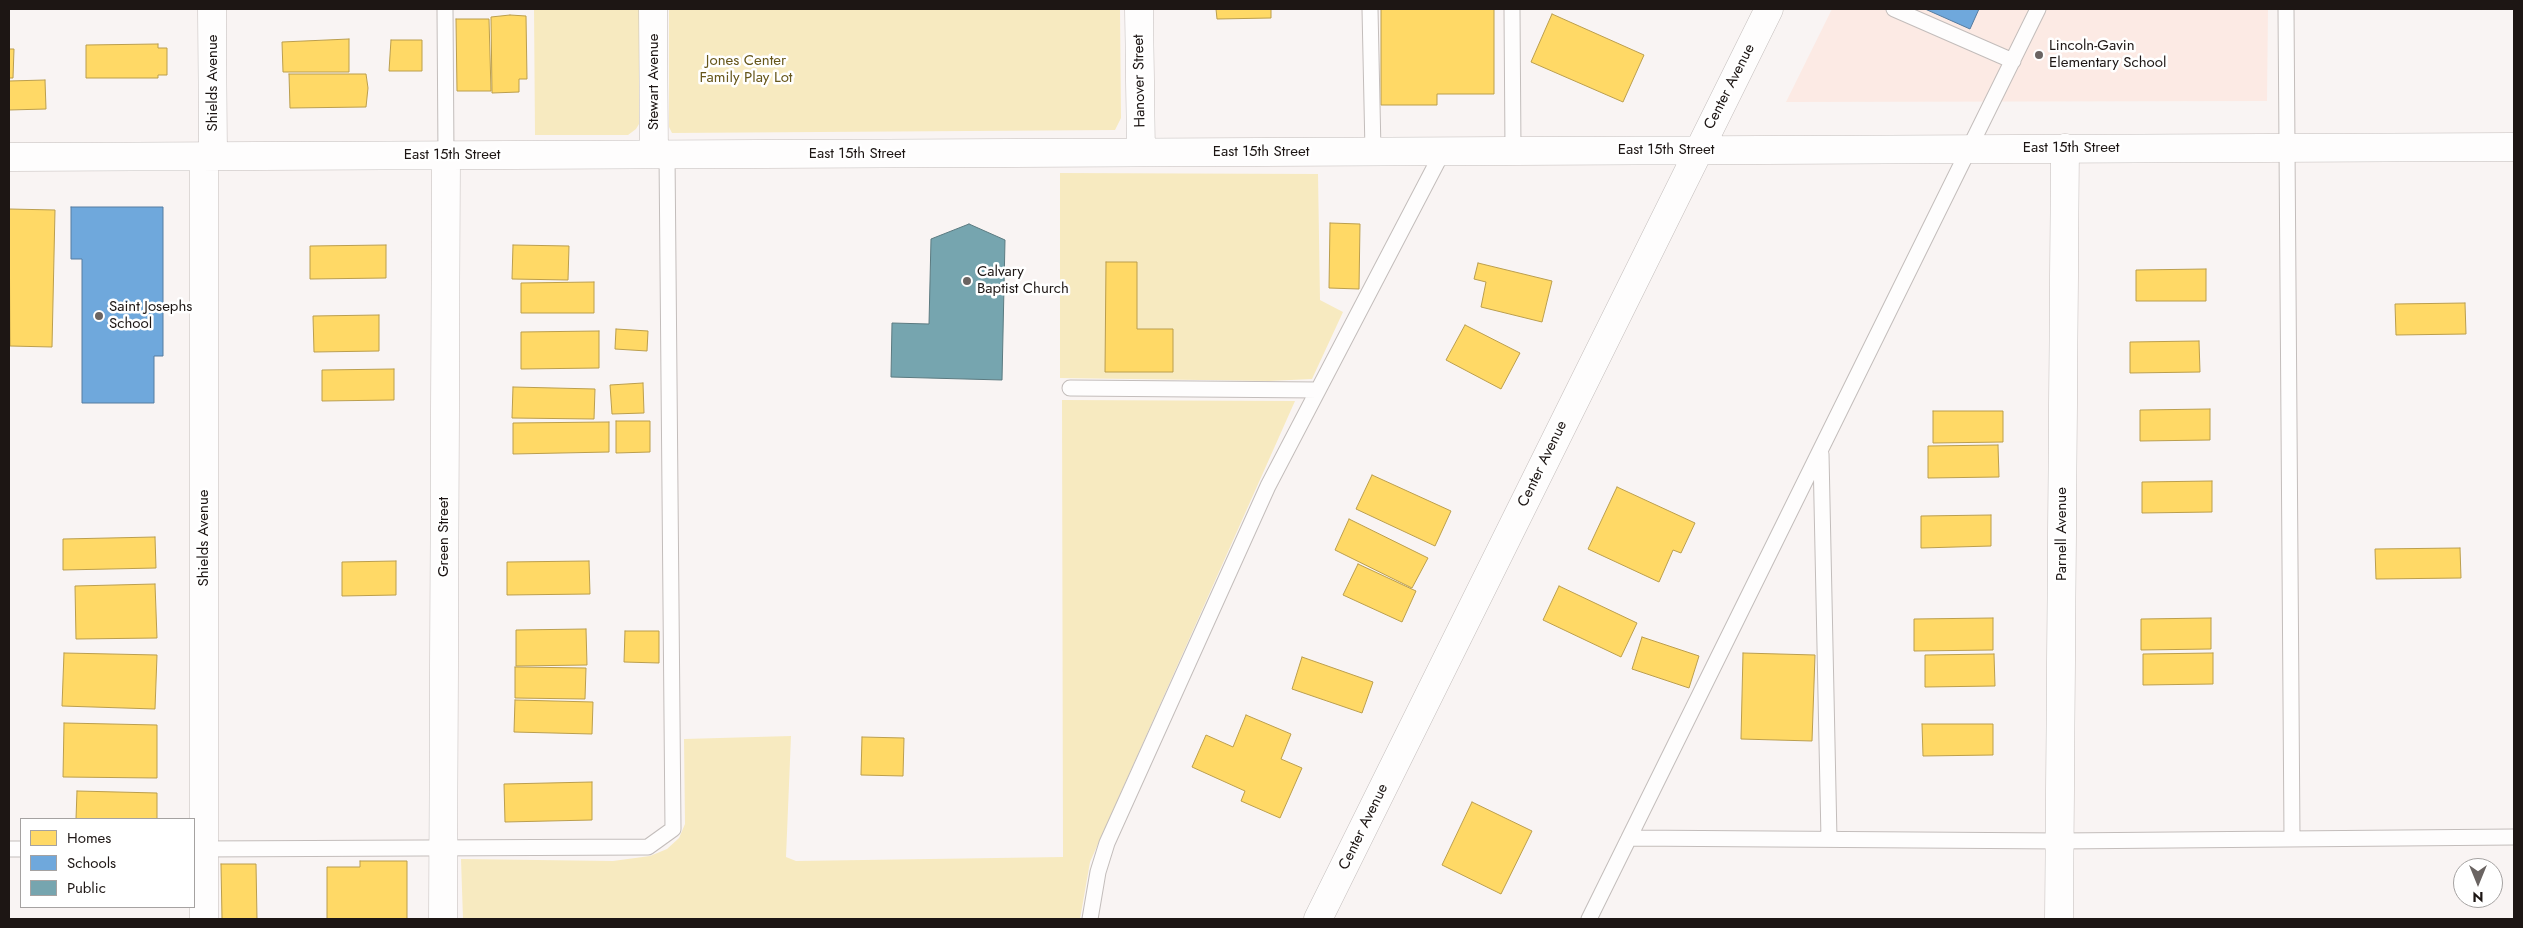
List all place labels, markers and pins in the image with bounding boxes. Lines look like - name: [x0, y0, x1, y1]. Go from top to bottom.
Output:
- place label: Lincoln-Gavin Elementary School: [2049, 37, 2166, 72]
- marker: Lincoln-Gavin Elementary School: [2033, 49, 2045, 61]
- place label: Calvary Baptist Church: [977, 263, 1069, 298]
- marker: Calvary Baptist Church: [961, 275, 973, 287]
- place label: Saint Josephs School: [109, 298, 192, 333]
- marker: Saint Josephs School: [93, 310, 105, 322]

